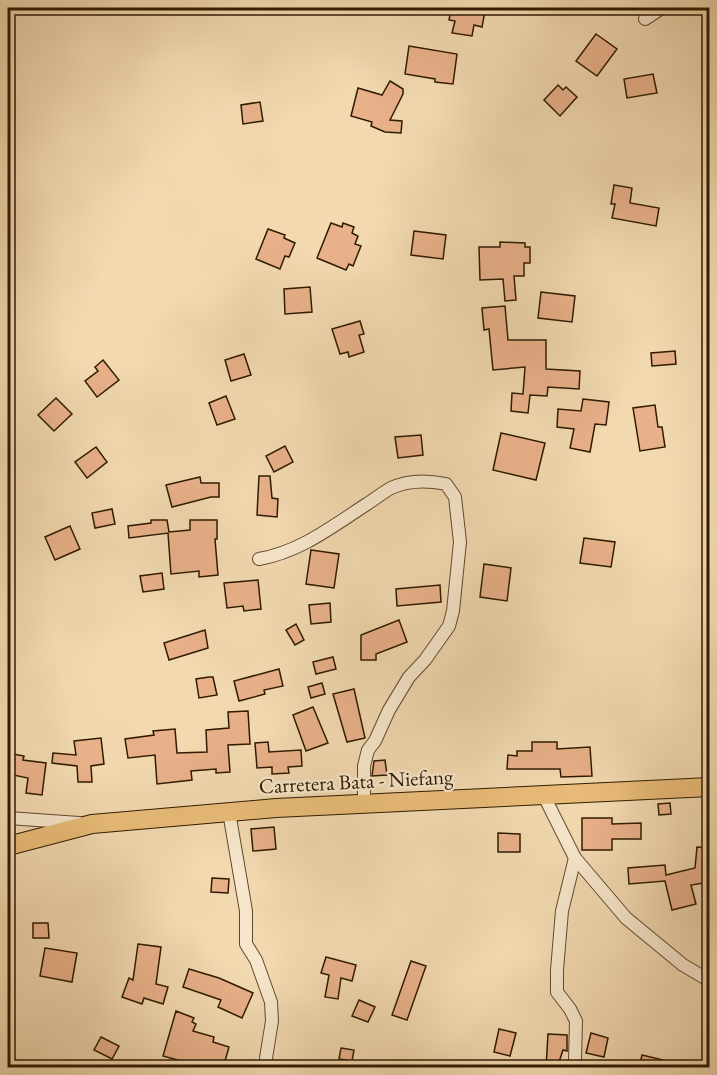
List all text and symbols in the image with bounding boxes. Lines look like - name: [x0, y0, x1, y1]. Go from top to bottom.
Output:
- street label: Carretera Bata - Niefang: [258, 762, 455, 800]

